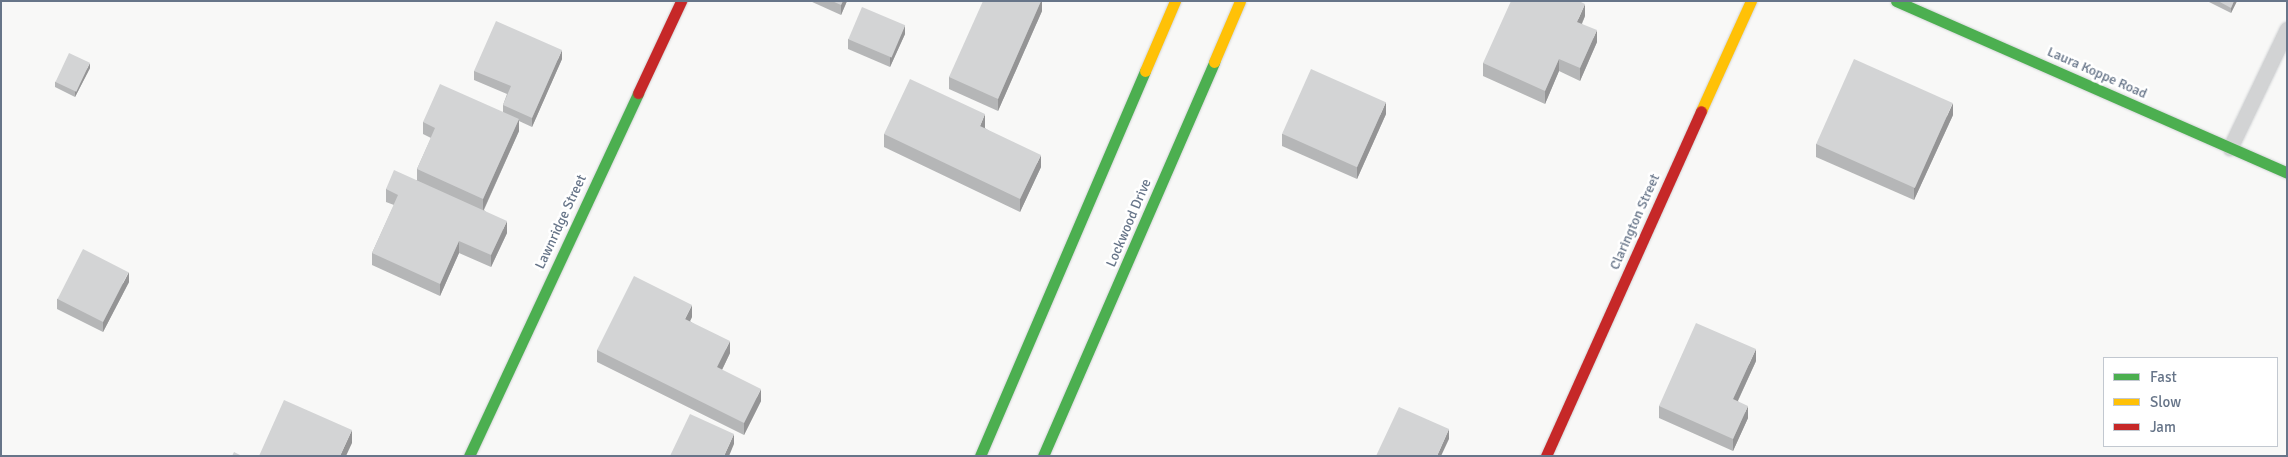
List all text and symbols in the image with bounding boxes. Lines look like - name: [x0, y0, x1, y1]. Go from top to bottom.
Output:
- street label: Laura Koppe Road: [2045, 43, 2149, 103]
- street label: Clarington Street: [1606, 171, 1664, 273]
- street label: Lawnridge Street: [532, 172, 590, 272]
- street label: Lockwood Drive: [1103, 176, 1155, 270]
- legend: [2103, 357, 2278, 447]
- text: Fast: [2150, 368, 2177, 386]
- text: Slow: [2150, 393, 2181, 411]
- text: Jam: [2150, 418, 2176, 436]

